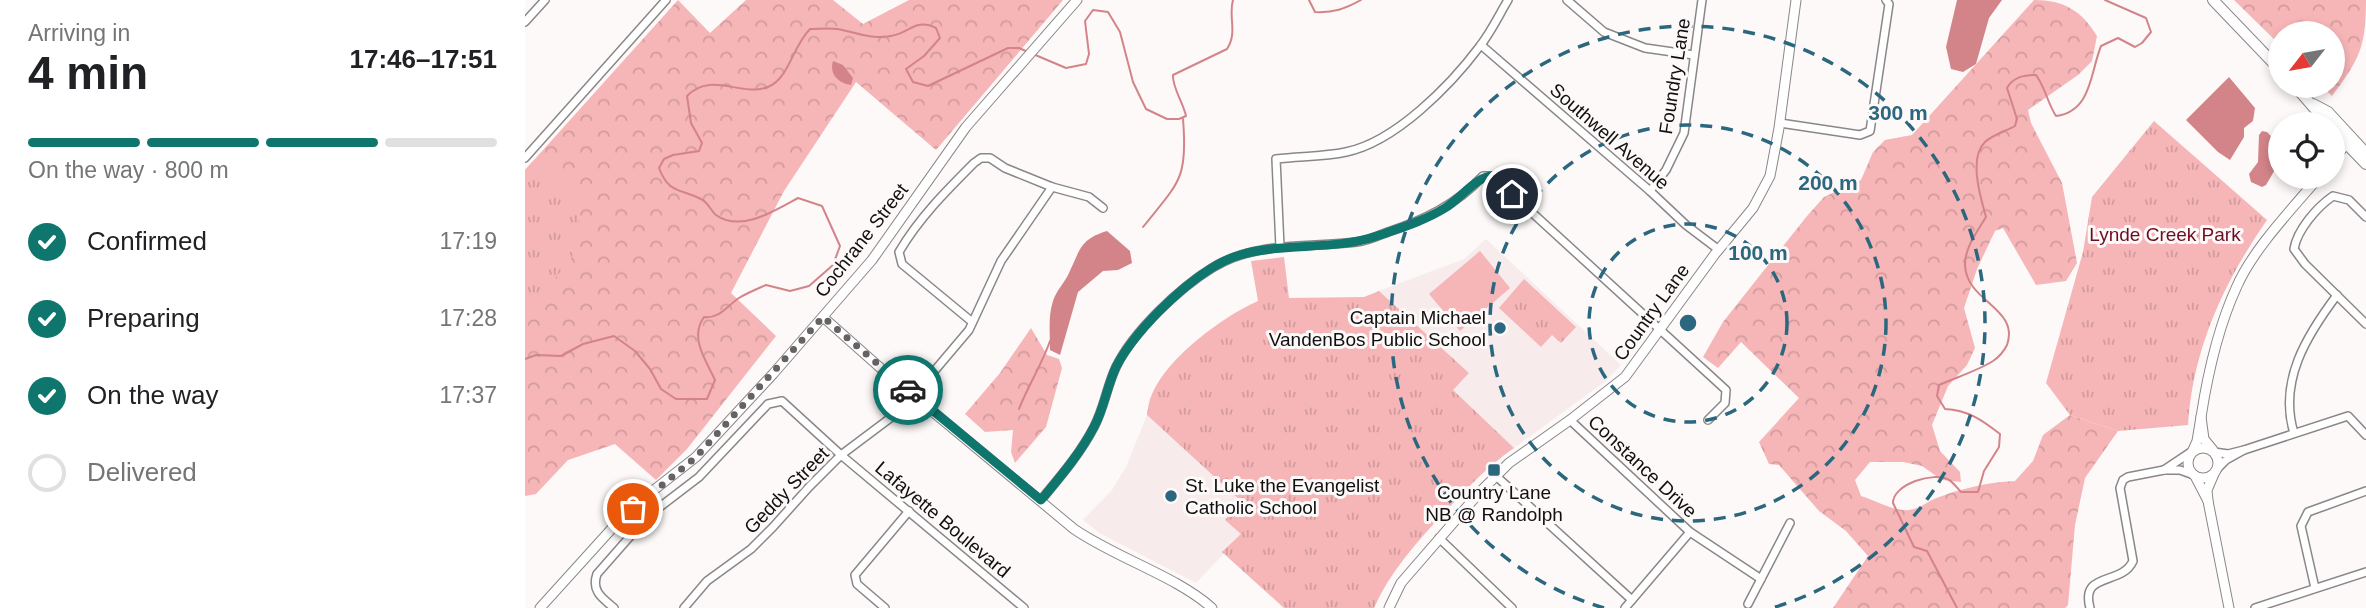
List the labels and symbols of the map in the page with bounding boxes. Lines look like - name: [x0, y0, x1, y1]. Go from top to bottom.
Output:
- street label: Foundry Lane: [1655, 17, 1694, 136]
- north arrow: [2268, 21, 2345, 98]
- street label: Southwell Avenue: [1546, 79, 1673, 194]
- text: 300 m: [1868, 101, 1928, 124]
- pin: [1482, 164, 1542, 224]
- text: 200 m: [1798, 171, 1858, 194]
- street label: Cochrane Street: [811, 179, 913, 301]
- park label: Lynde Creek Park: [2089, 224, 2241, 245]
- text: 100 m: [1728, 241, 1788, 264]
- street label: Country Lane: [1609, 260, 1693, 365]
- place label: Captain Michael VandenBos Public School: [1269, 307, 1486, 350]
- centre of rings: [1676, 311, 1700, 335]
- marker: Captain Michael VandenBos Public School: [1492, 320, 1508, 336]
- courier: [873, 355, 943, 425]
- street label: Constance Drive: [1584, 411, 1701, 522]
- street label: Geddy Street: [740, 442, 833, 538]
- street label: Lafayette Boulevard: [871, 457, 1014, 582]
- marker: Country Lane NB @ Randolph: [1486, 462, 1502, 478]
- place label: St. Luke the Evangelist Catholic School: [1185, 475, 1380, 518]
- pin: [603, 479, 663, 539]
- place label: Country Lane NB @ Randolph: [1425, 482, 1563, 525]
- marker: St. Luke the Evangelist Catholic School: [1163, 488, 1179, 504]

